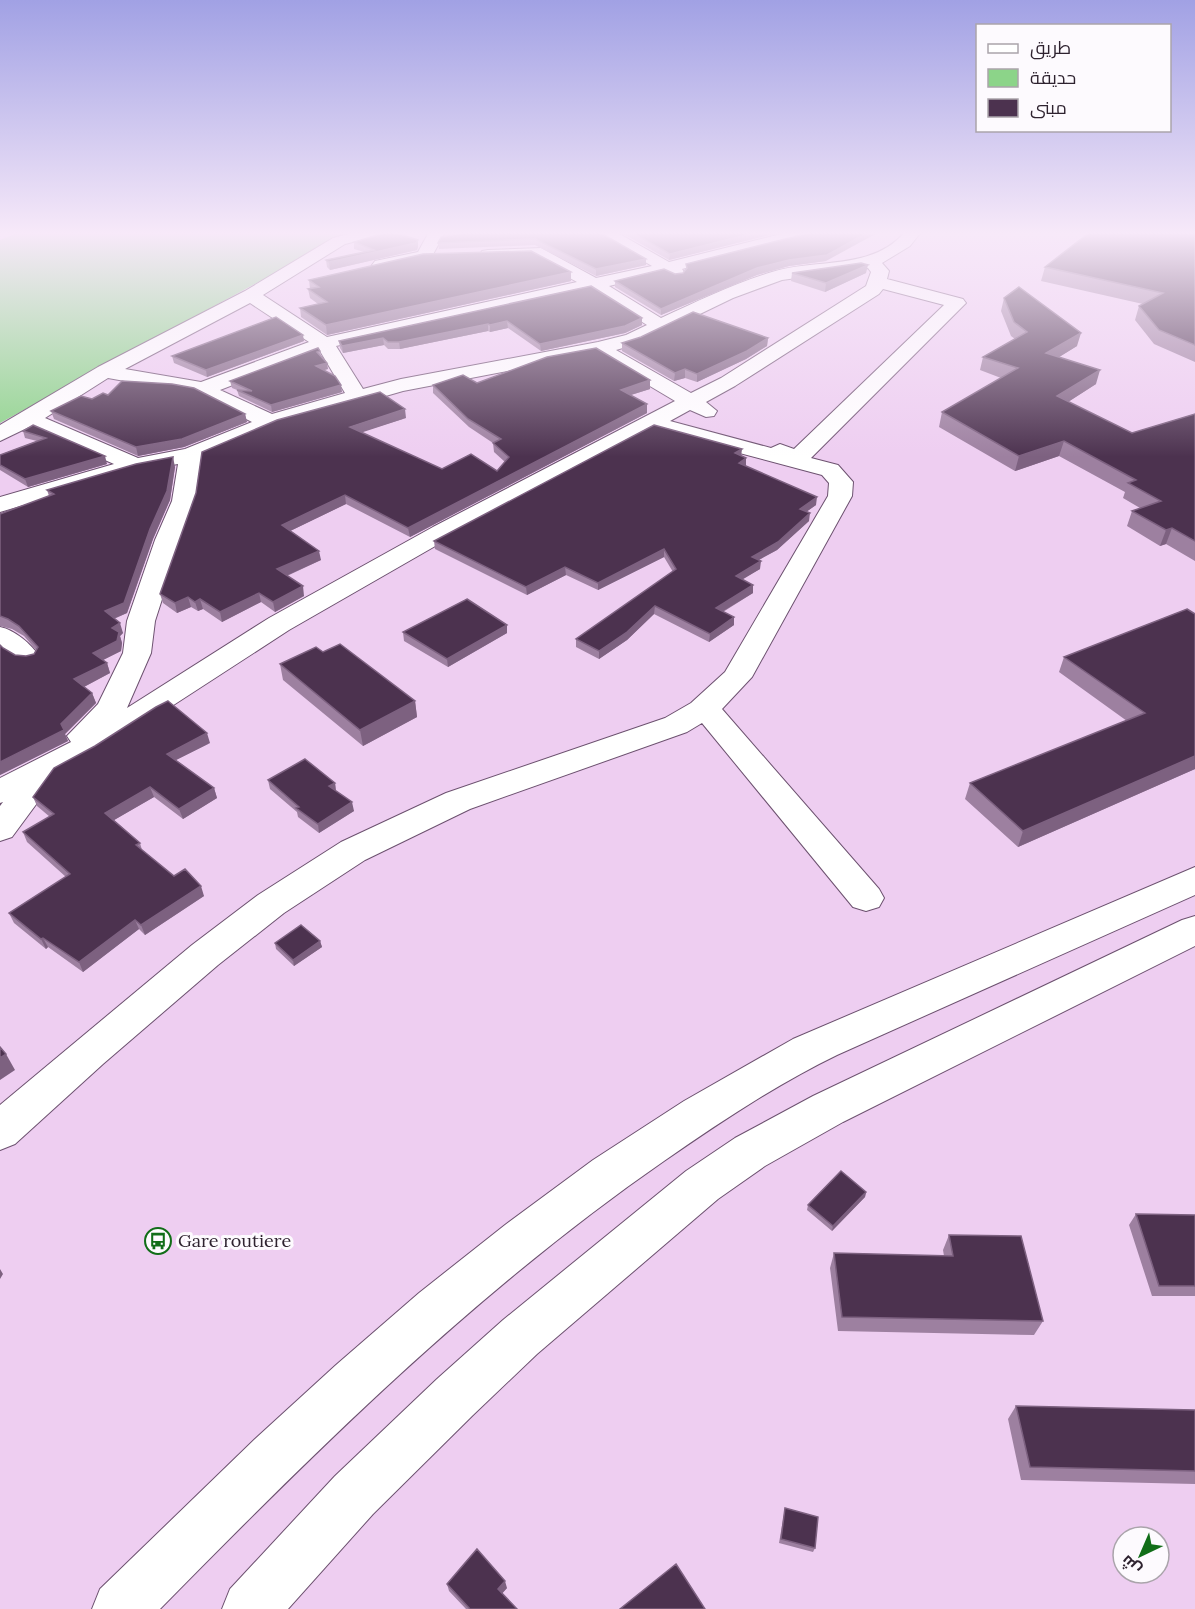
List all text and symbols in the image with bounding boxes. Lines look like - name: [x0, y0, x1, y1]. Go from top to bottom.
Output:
- legend: [976, 24, 1171, 132]
- text: طريق: [1030, 36, 1071, 60]
- text: حديقة: [1030, 66, 1076, 89]
- text: مبنى: [1030, 96, 1067, 119]
- bus stop icon: Gare routiere: [143, 1226, 173, 1256]
- place label: Gare routiere: [178, 1229, 292, 1252]
- north arrow: [1111, 1525, 1171, 1585]
- text: ش: [1116, 1551, 1145, 1580]

